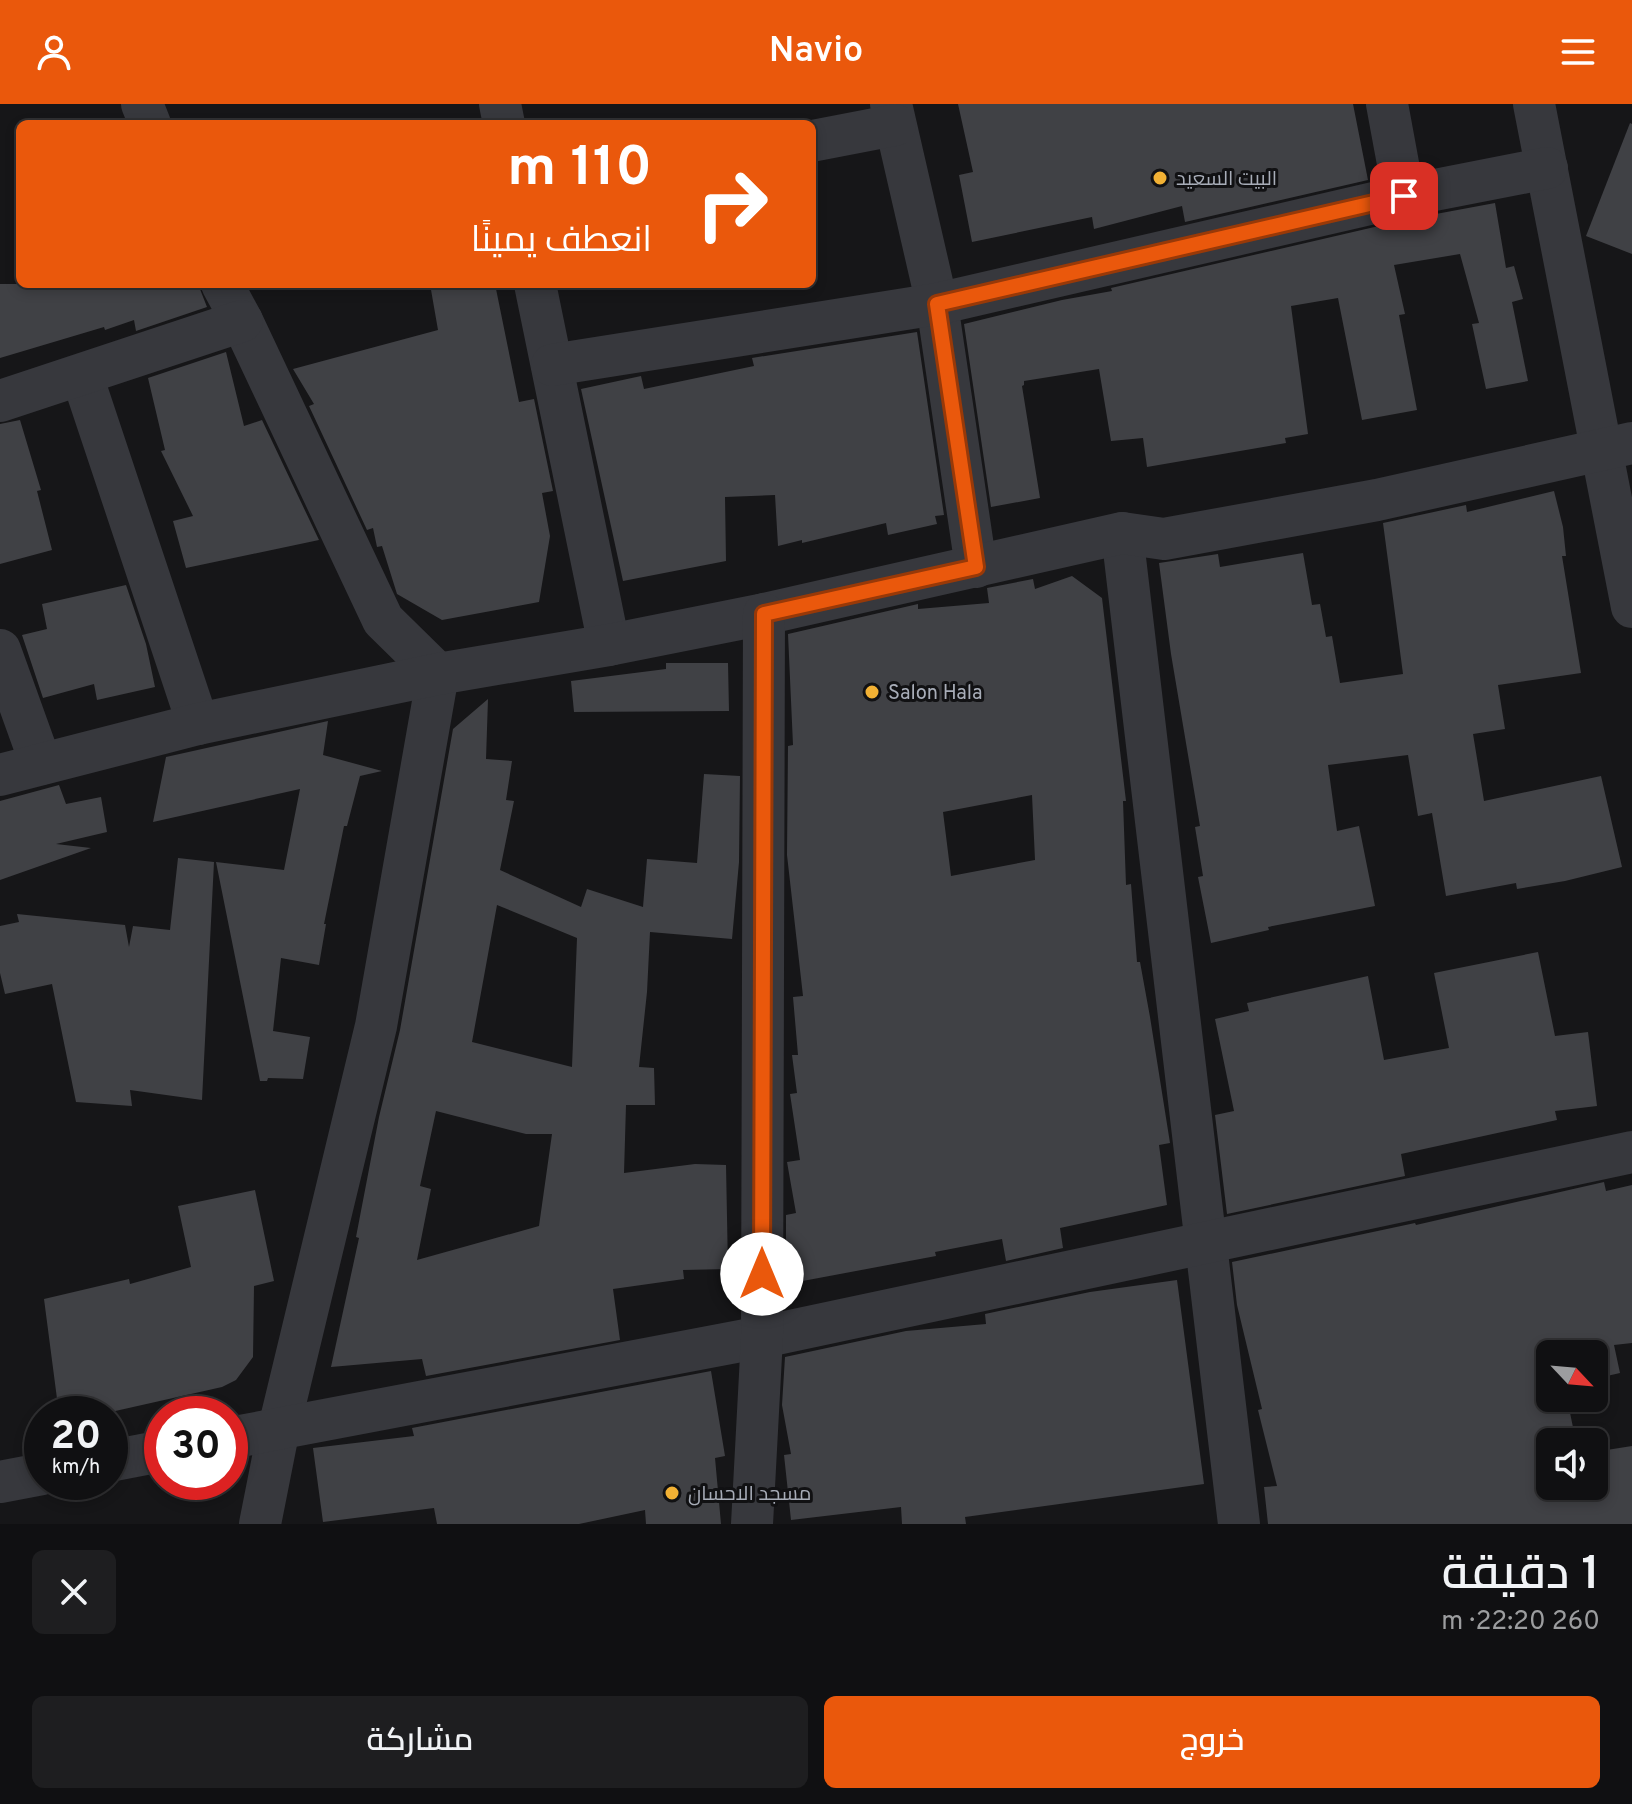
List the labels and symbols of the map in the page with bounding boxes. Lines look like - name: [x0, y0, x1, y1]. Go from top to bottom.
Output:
- pin: [1370, 162, 1438, 230]
- place label: البيت السعيد: [1176, 167, 1277, 193]
- marker: البيت السعيد: [1151, 169, 1169, 187]
- place label: Salon Hala: [888, 681, 982, 707]
- marker: Salon Hala: [863, 683, 881, 701]
- position arrow: [720, 1232, 804, 1316]
- north arrow: [1536, 1340, 1608, 1412]
- speed limit sign: 30: [144, 1396, 248, 1500]
- place label: مسجد الاحسان: [688, 1482, 811, 1508]
- marker: مسجد الاحسان: [663, 1484, 681, 1502]

